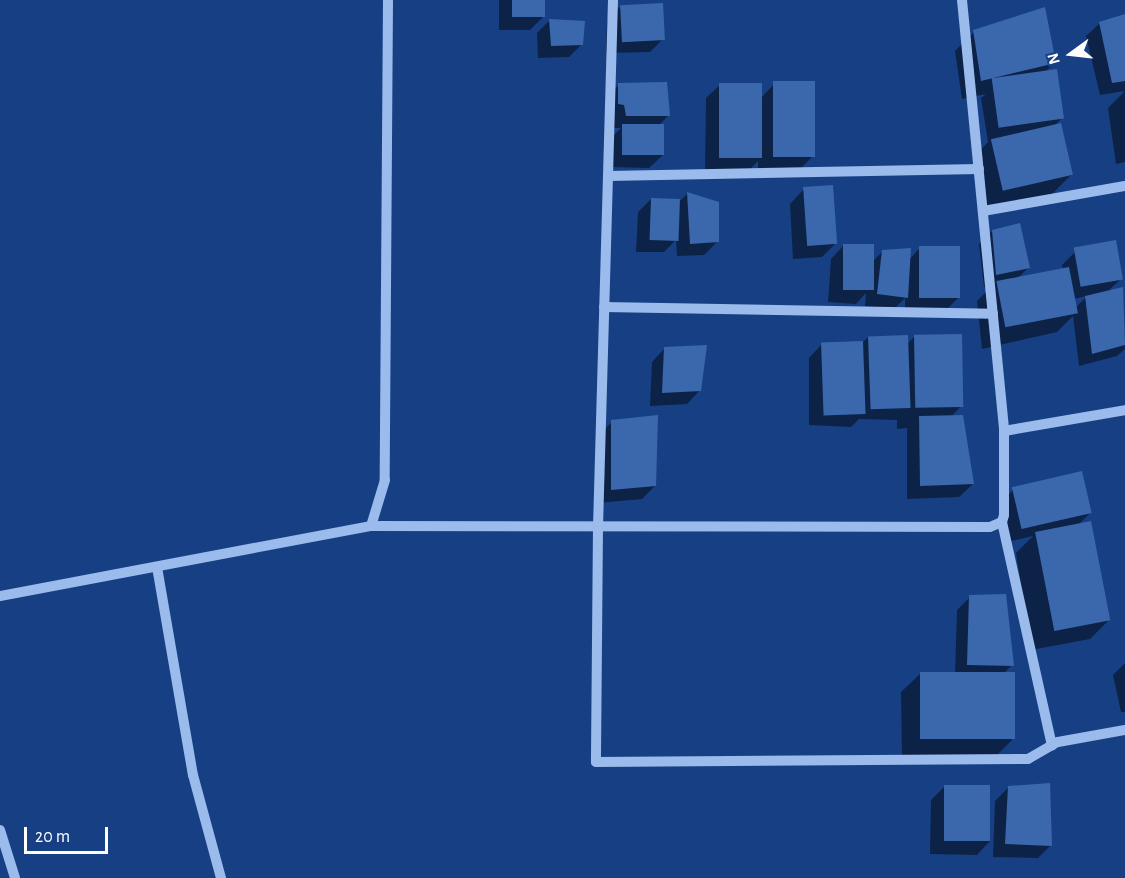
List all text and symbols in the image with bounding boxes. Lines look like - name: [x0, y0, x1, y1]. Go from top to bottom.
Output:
- north arrow: [1041, 24, 1101, 84]
- text: N: [1044, 51, 1063, 66]
- scale bar: [27, 815, 111, 853]
- text: 20 m: [35, 828, 70, 846]

